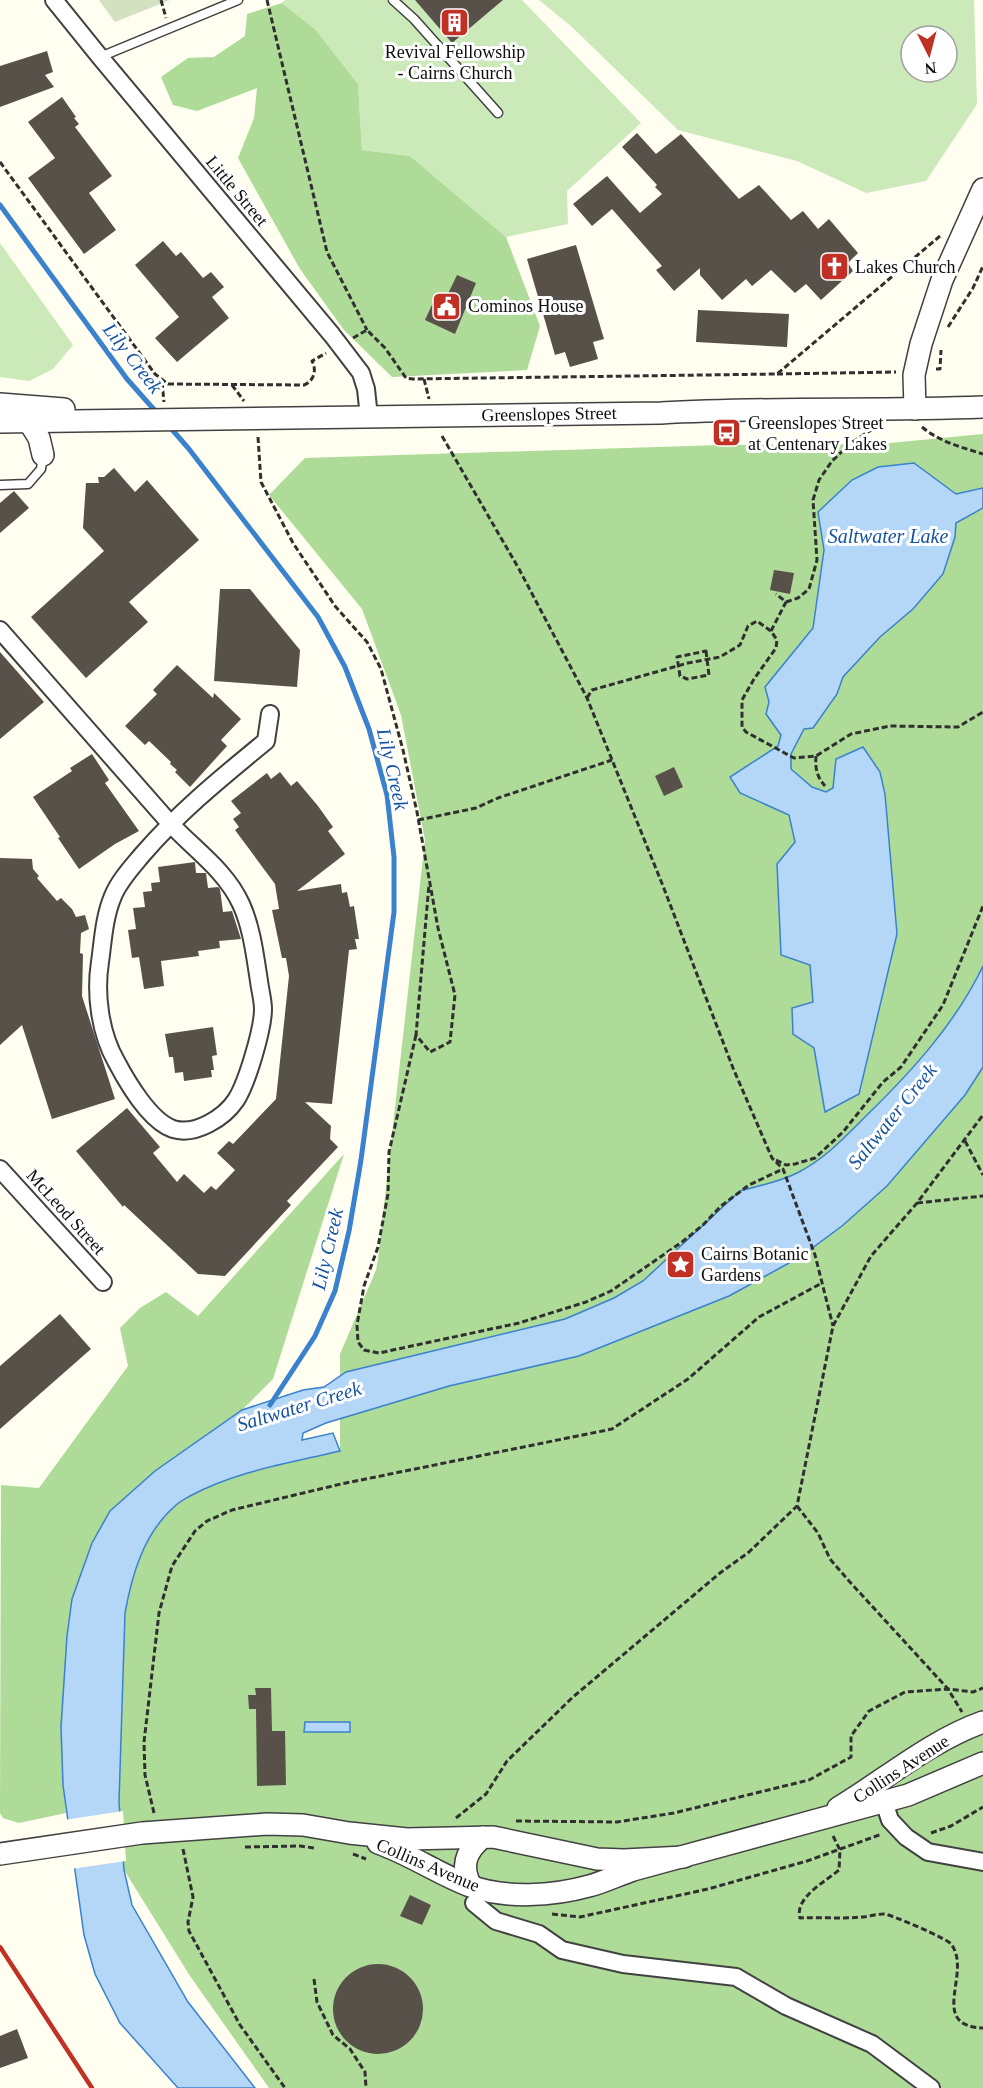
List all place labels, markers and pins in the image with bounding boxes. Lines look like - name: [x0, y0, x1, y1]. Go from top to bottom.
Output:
- building icon: Revival Fellowship - Cairns Church: [439, 7, 471, 39]
- place label: Revival Fellowship - Cairns Church: [385, 42, 525, 83]
- church icon: Lakes Church: [818, 251, 850, 283]
- place label: Lakes Church: [855, 257, 955, 277]
- public building icon: Cominos House: [431, 290, 463, 322]
- place label: Cominos House: [468, 296, 584, 316]
- place label: Greenslopes Street at Centenary Lakes: [748, 413, 887, 454]
- bus stop icon: Greenslopes Street at Centenary Lakes: [711, 417, 743, 449]
- place label: Cairns Botanic Gardens: [701, 1244, 808, 1285]
- place icon: Cairns Botanic Gardens: [664, 1248, 696, 1280]

